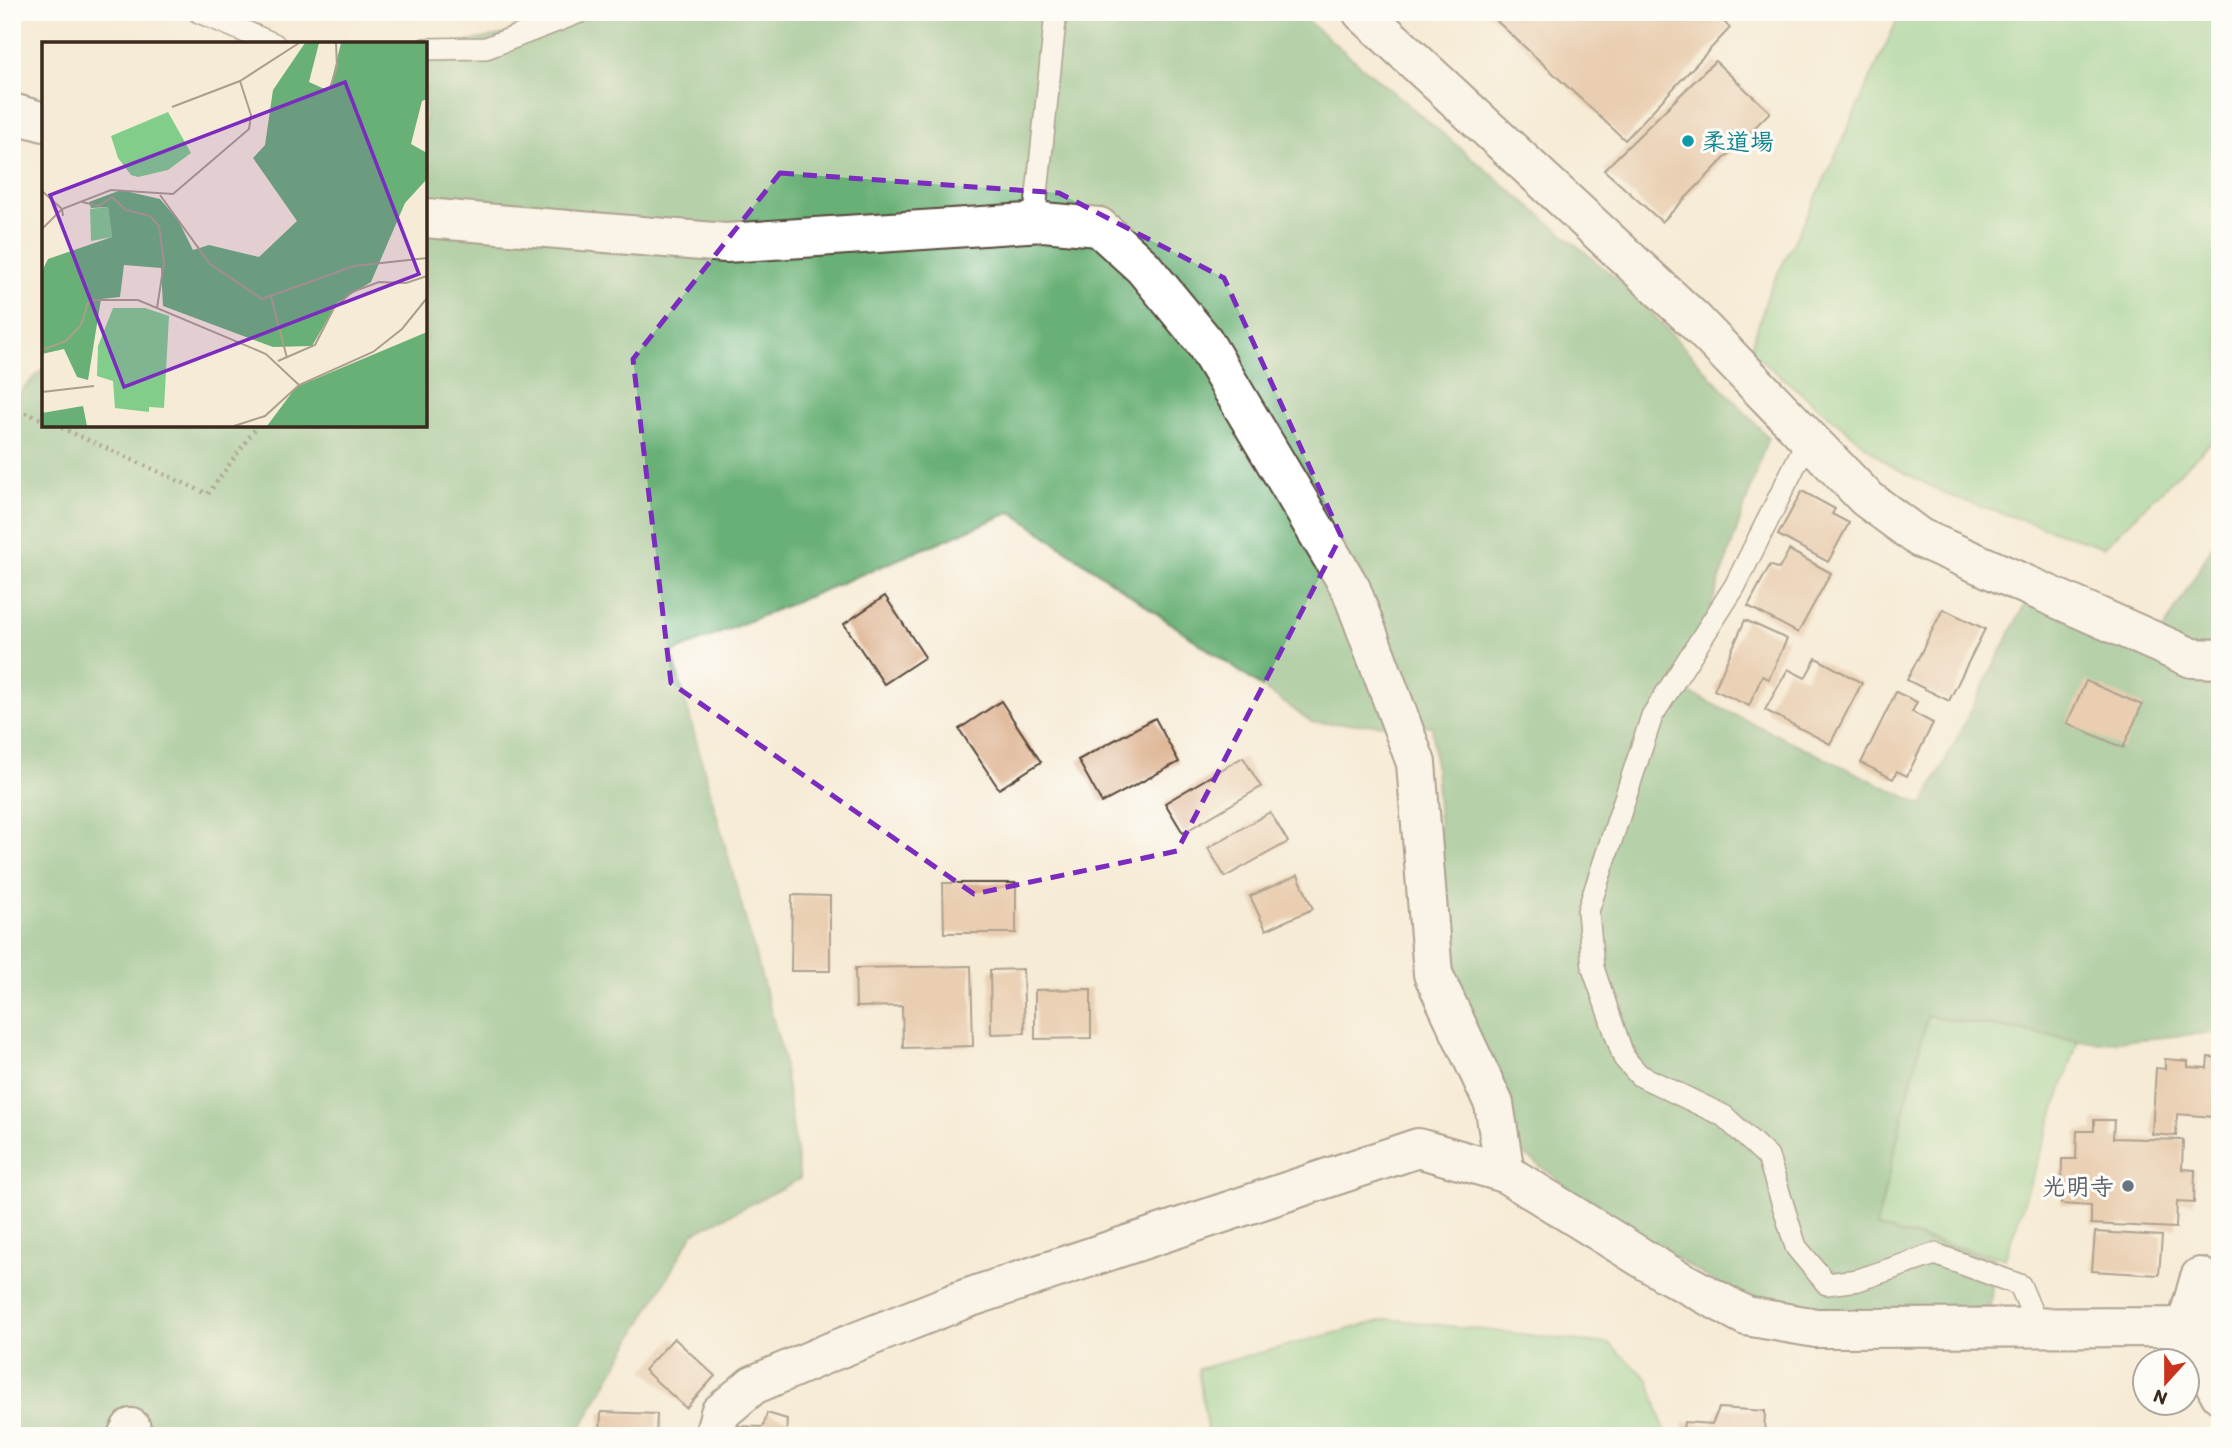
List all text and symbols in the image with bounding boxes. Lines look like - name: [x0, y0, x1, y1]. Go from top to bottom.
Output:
- inset map: [42, 42, 427, 427]
- place label: 柔道場: [1702, 127, 1774, 156]
- marker: 柔道場: [1680, 133, 1696, 149]
- place label: 光明寺: [2042, 1172, 2114, 1201]
- marker: 光明寺: [2120, 1178, 2136, 1194]
- north arrow: [2130, 1346, 2200, 1416]
- text: N: [2150, 1384, 2170, 1410]

